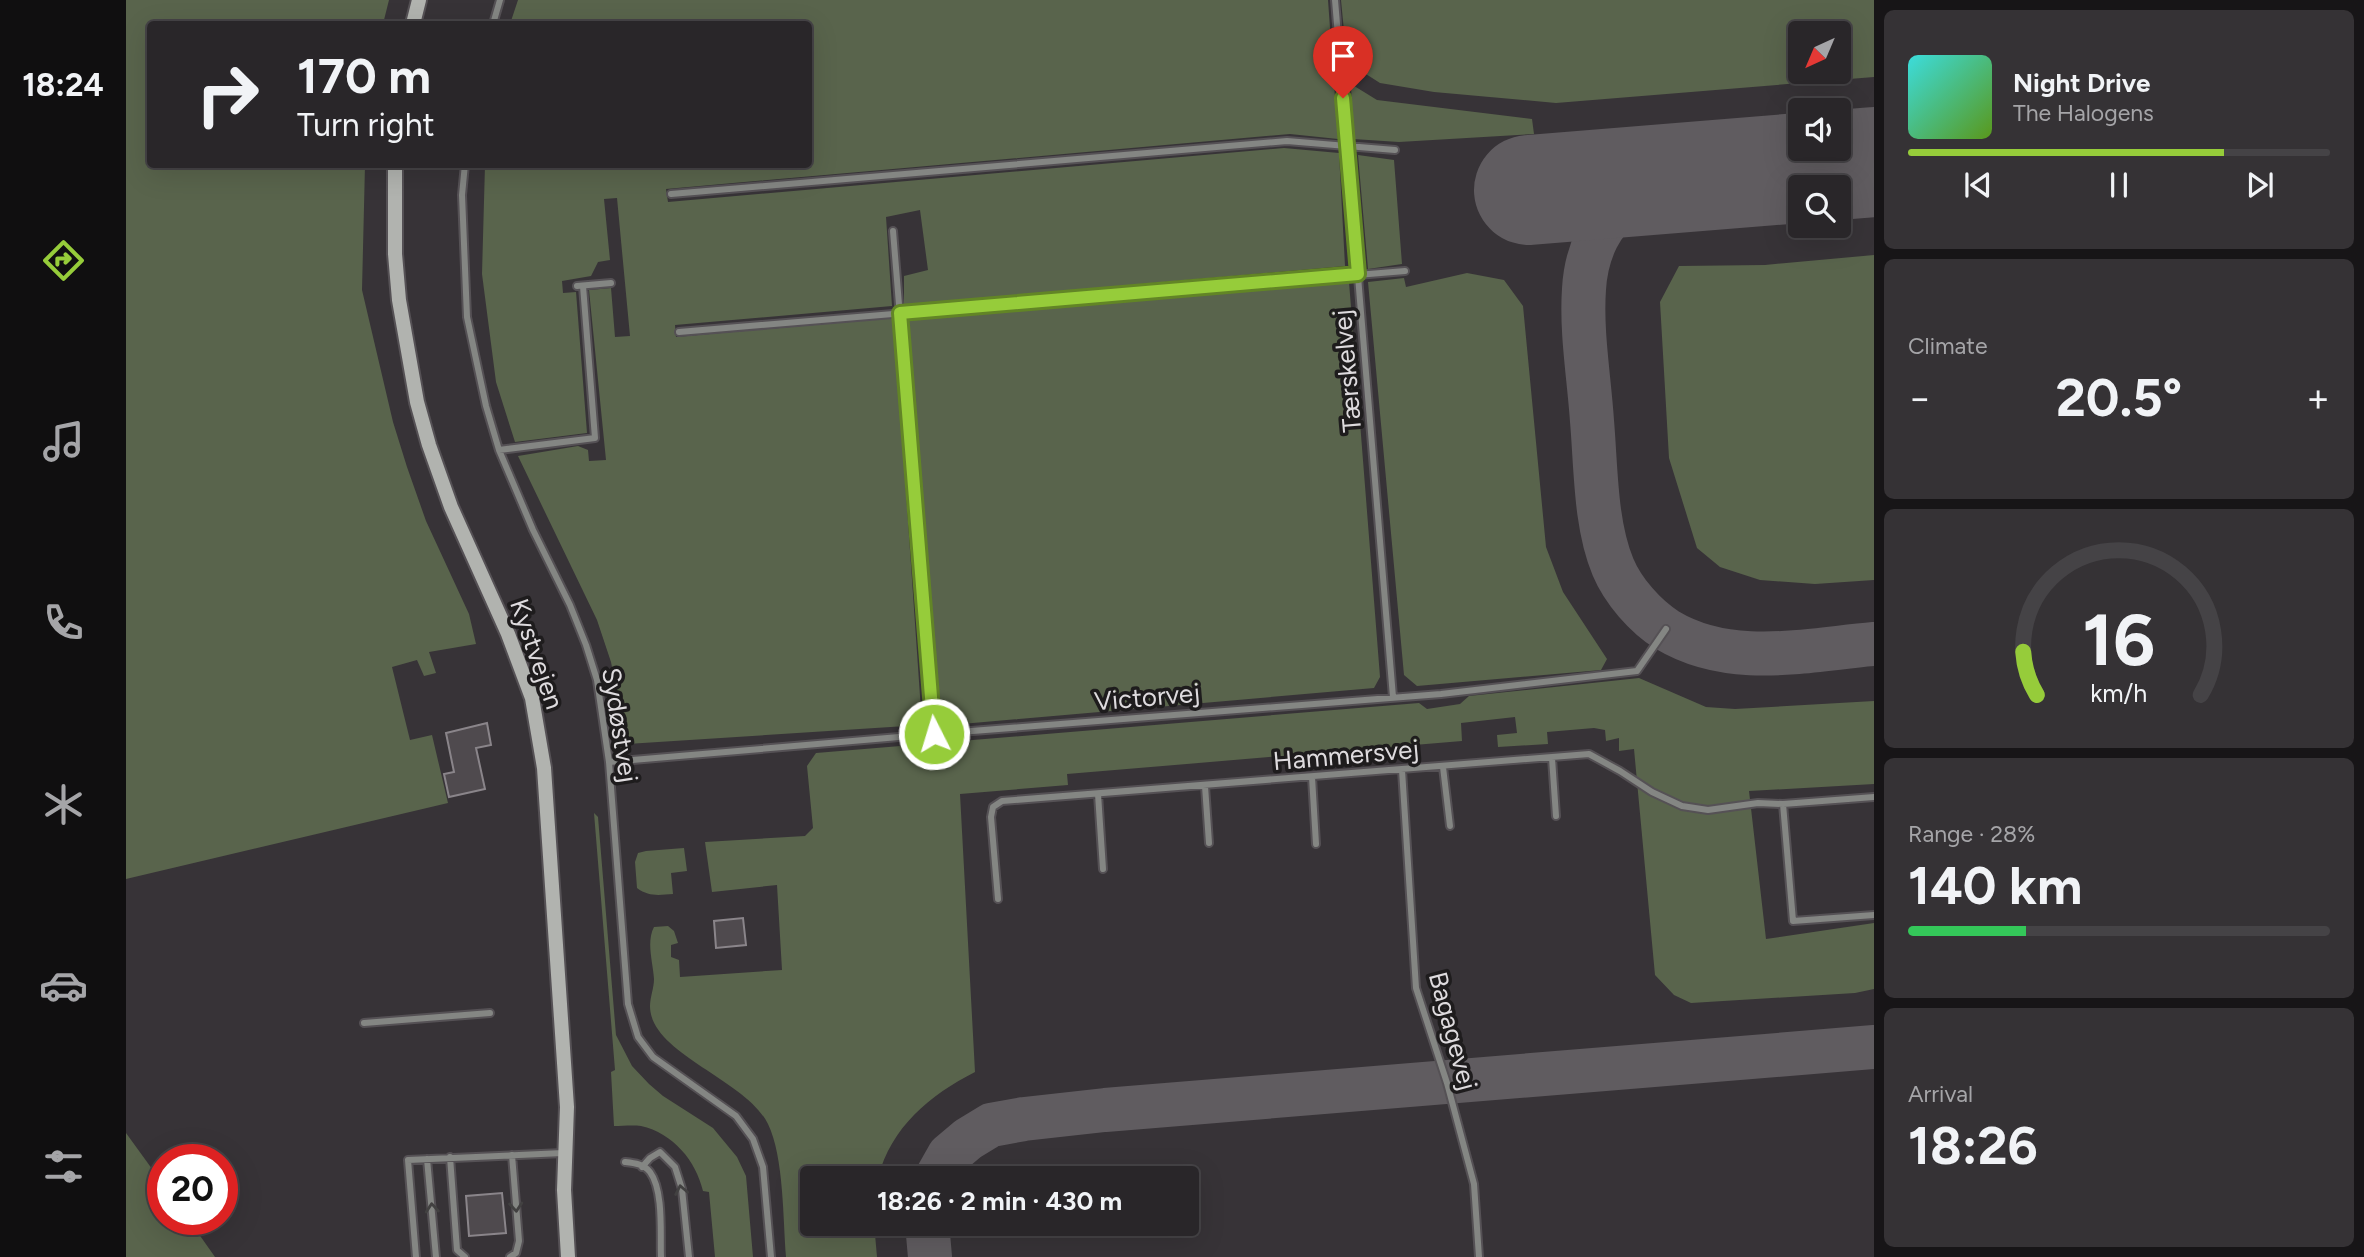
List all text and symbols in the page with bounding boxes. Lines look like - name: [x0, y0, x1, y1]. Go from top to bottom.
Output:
- north arrow: [1788, 21, 1852, 84]
- map controls: [1788, 21, 1851, 238]
- pin: [1313, 26, 1373, 98]
- icon: arrive: [1324, 37, 1362, 75]
- text: 170 m: [297, 46, 431, 105]
- icon: right: [182, 49, 273, 140]
- text: 18:24: [22, 66, 104, 104]
- text: Night Drive: [2013, 67, 2150, 99]
- button: sound: [1788, 98, 1851, 161]
- text: The Halogens: [2013, 99, 2154, 127]
- text: Turn right: [297, 106, 435, 144]
- icon: previous: [1959, 166, 1997, 204]
- icon: pause: [2100, 166, 2138, 204]
- icon: next: [2241, 166, 2279, 204]
- button: search: [1788, 175, 1851, 238]
- icon: directions: [39, 236, 88, 285]
- street label: Tærskelvej: [1326, 308, 1368, 434]
- text: Climate: [1908, 332, 1987, 360]
- text: 20.5°: [2056, 367, 2182, 429]
- text: −: [1908, 375, 1932, 421]
- text: +: [2306, 375, 2330, 421]
- icon: music: [39, 417, 88, 466]
- street label: Kystvejen: [503, 595, 571, 713]
- text: 16: [2083, 596, 2155, 683]
- icon: phone: [39, 598, 88, 647]
- street label: Sydøstvej: [595, 665, 645, 785]
- street label: Victorvej: [1093, 676, 1201, 718]
- text: km/h: [2090, 677, 2148, 707]
- position arrow: [897, 697, 971, 771]
- street label: Hammersvej: [1272, 733, 1420, 777]
- icon: climate: [39, 780, 88, 829]
- text: Range · 28%: [1908, 820, 2035, 848]
- text: 140 km: [1908, 855, 2082, 917]
- icon: car: [39, 961, 88, 1010]
- street label: Bagagevej: [1422, 968, 1484, 1094]
- text: Arrival: [1908, 1080, 1973, 1108]
- text: 18:26: [1908, 1115, 2038, 1177]
- icon: filters: [39, 1142, 88, 1191]
- speed limit sign: 20: [147, 1144, 238, 1235]
- one-way arrow: [674, 1184, 689, 1196]
- text: 18:26 · 2 min · 430 m: [877, 1185, 1122, 1217]
- one-way arrow: [425, 1202, 440, 1213]
- one-way arrow: [508, 1202, 523, 1213]

